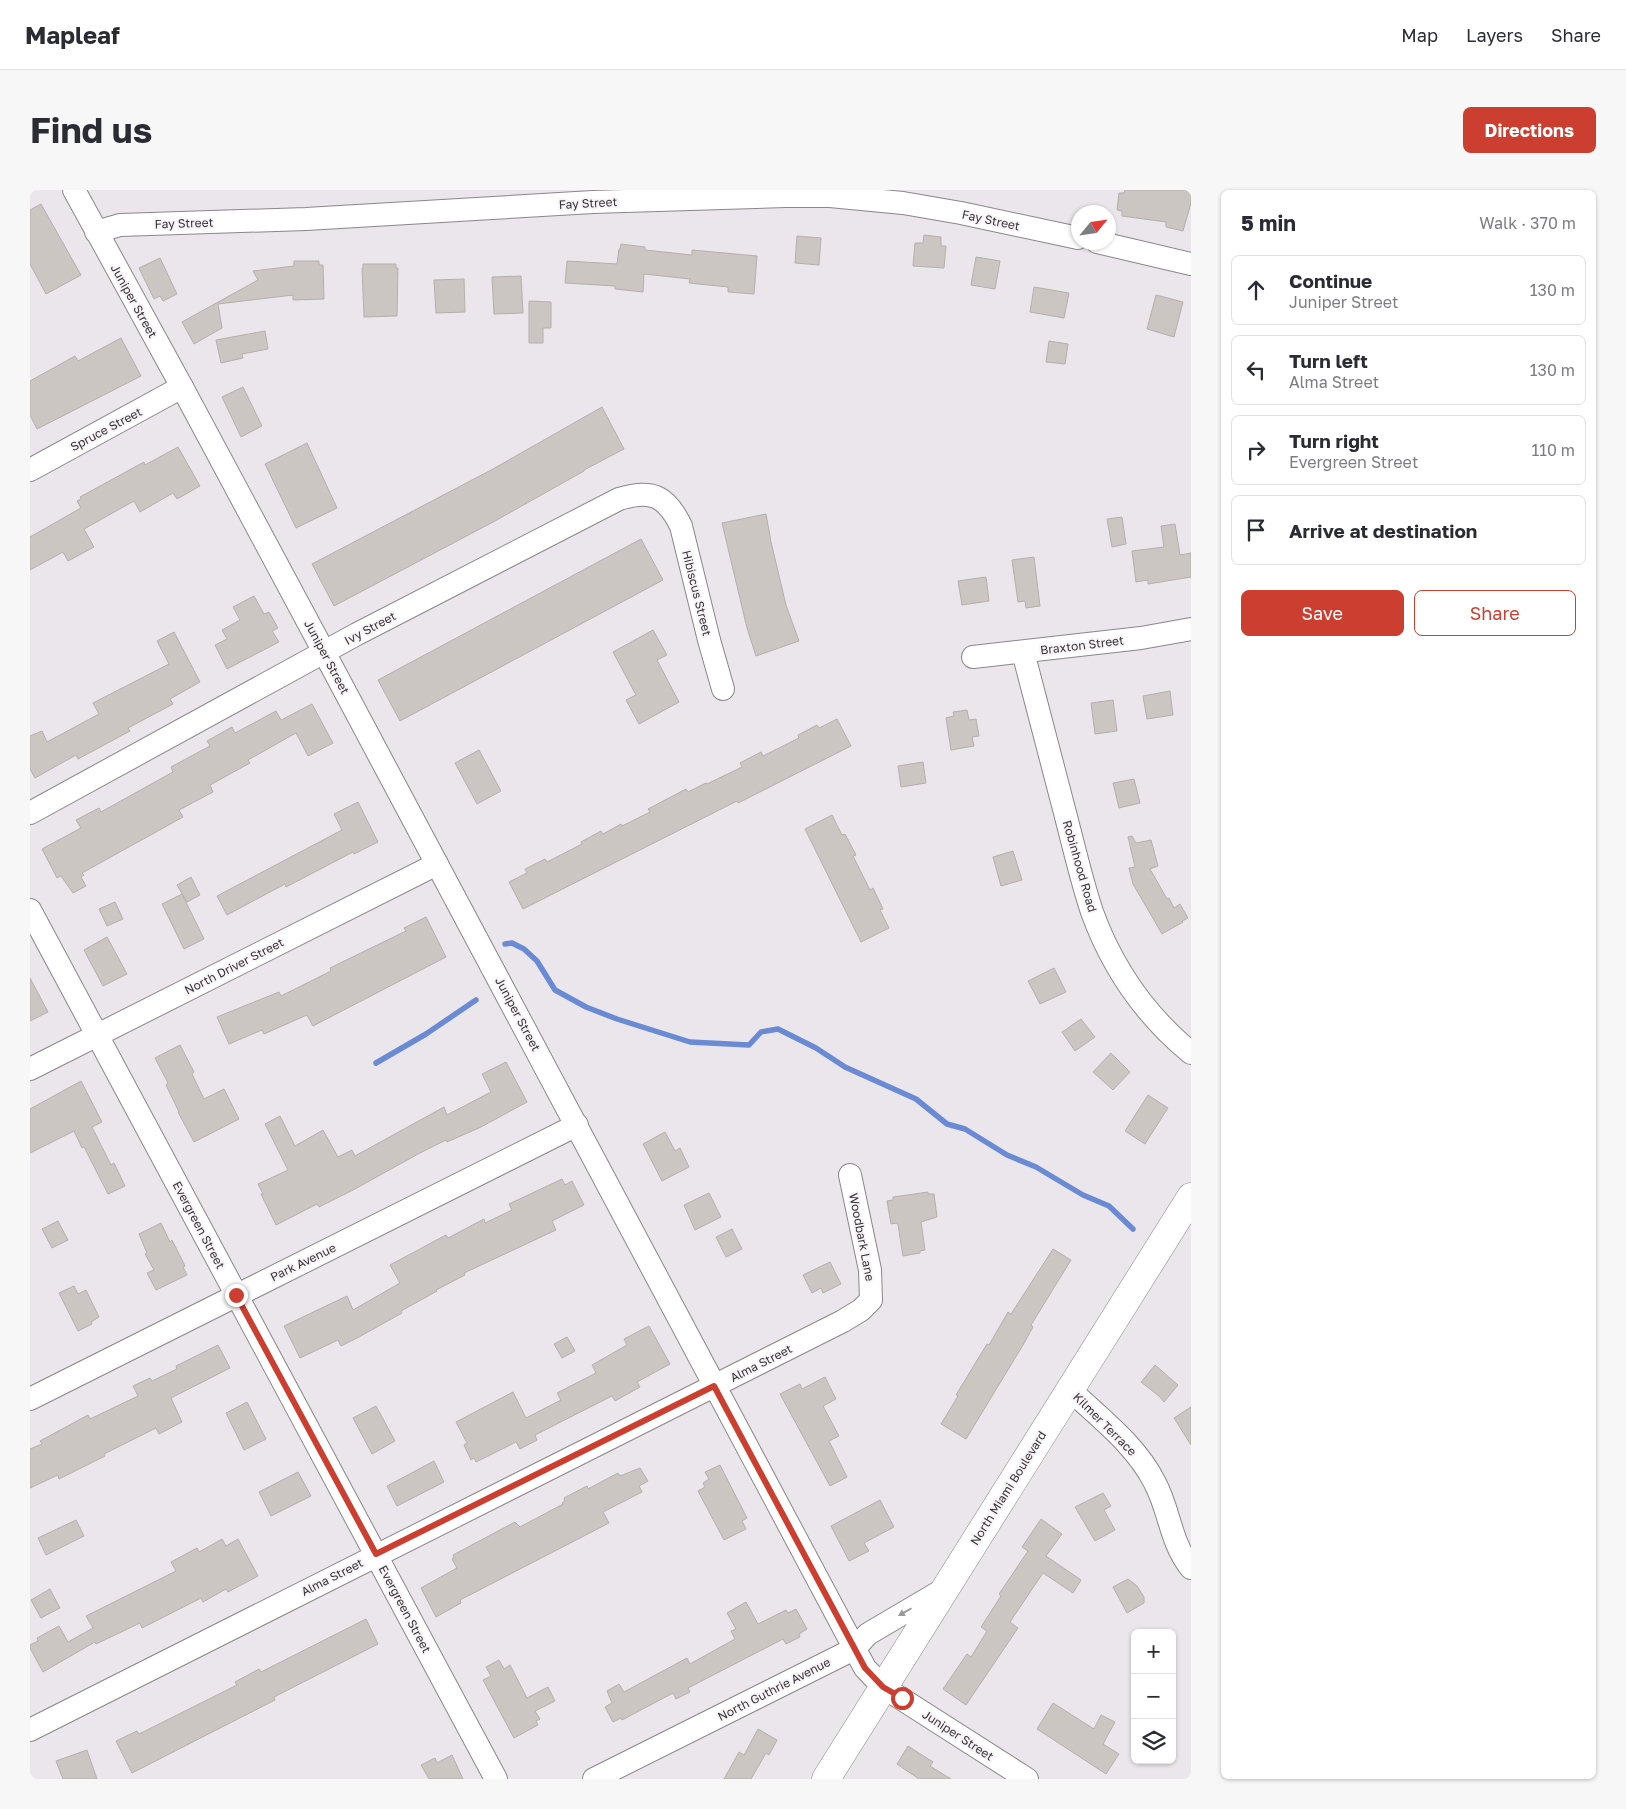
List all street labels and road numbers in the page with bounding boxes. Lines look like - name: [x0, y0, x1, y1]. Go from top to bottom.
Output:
- street label: Fay Street: [558, 194, 618, 212]
- street label: Fay Street: [961, 207, 1021, 233]
- street label: Fay Street: [154, 214, 214, 232]
- street label: Juniper Street: [108, 261, 161, 341]
- street label: Spruce Street: [68, 404, 145, 454]
- street label: Hibiscus Street: [679, 549, 715, 638]
- street label: Ivy Street: [342, 608, 398, 648]
- street label: Juniper Street: [301, 617, 353, 697]
- street label: Braxton Street: [1039, 632, 1125, 658]
- street label: Robinhood Road: [1060, 818, 1100, 914]
- street label: North Driver Street: [182, 934, 286, 998]
- street label: Juniper Street: [492, 974, 544, 1054]
- street label: Evergreen Street: [170, 1179, 228, 1271]
- street label: Woodbark Lane: [846, 1192, 878, 1282]
- street label: Park Avenue: [268, 1240, 338, 1284]
- street label: Alma Street: [727, 1341, 795, 1385]
- street label: Kilmer Terrace: [1070, 1389, 1140, 1459]
- street label: North Miami Boulevard: [967, 1428, 1049, 1548]
- street label: Alma Street: [298, 1555, 366, 1599]
- street label: Evergreen Street: [376, 1563, 434, 1655]
- street label: North Guthrie Avenue: [715, 1654, 833, 1724]
- street label: Juniper Street: [920, 1706, 997, 1764]

